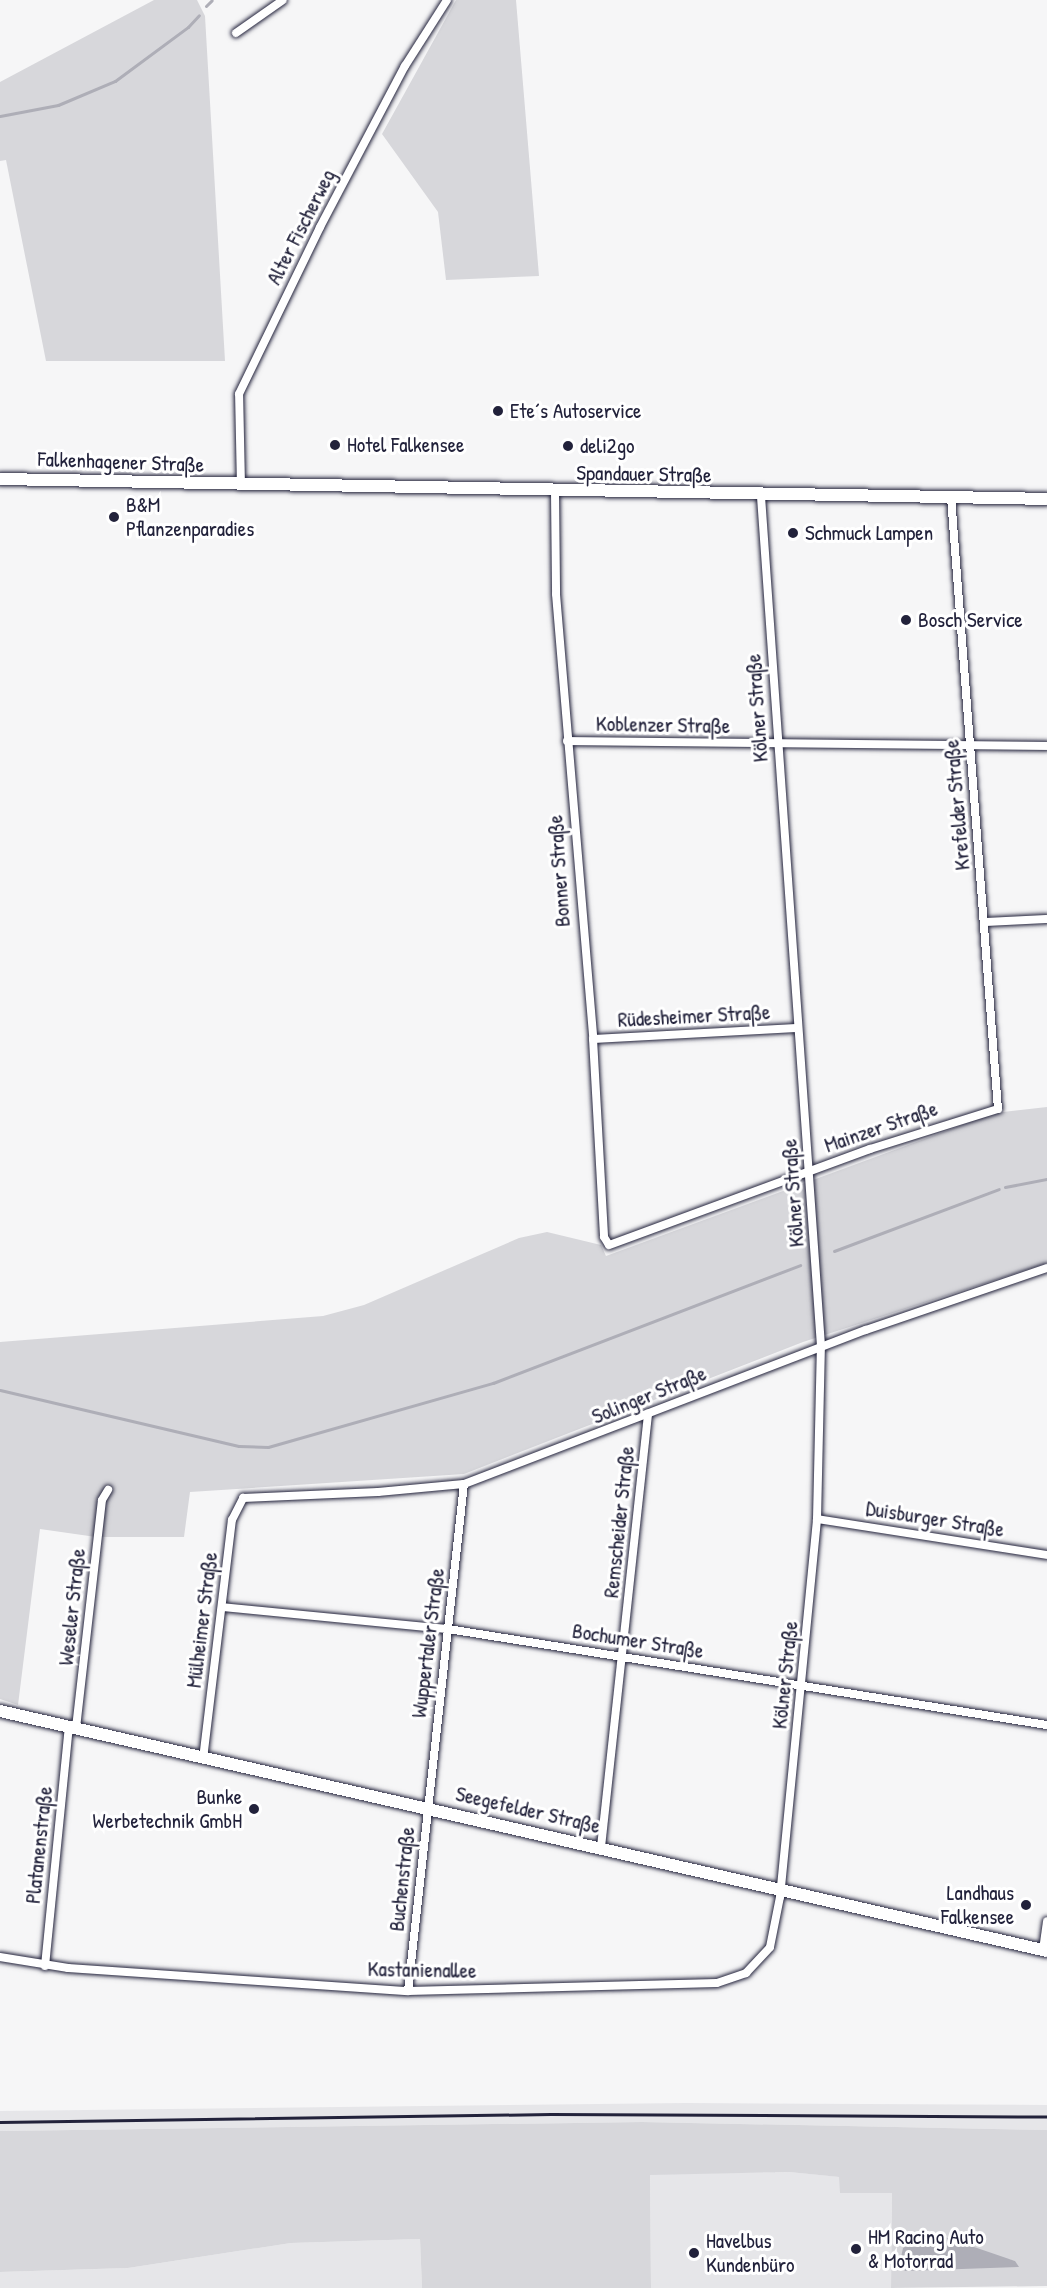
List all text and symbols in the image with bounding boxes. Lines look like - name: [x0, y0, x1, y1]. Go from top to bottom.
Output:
- street label: Alter Fischerweg: [261, 165, 341, 289]
- place label: Ete´s Autoservice: [510, 398, 641, 424]
- marker: Ete´s Autoservice: [491, 404, 505, 418]
- place label: Hotel Falkensee: [347, 432, 464, 458]
- place label: deli2go: [580, 433, 634, 459]
- marker: Hotel Falkensee: [328, 438, 342, 452]
- marker: deli2go: [561, 439, 575, 453]
- street label: Falkenhagener Straße: [37, 447, 205, 477]
- street label: Spandauer Straße: [576, 460, 712, 488]
- place label: B&M Pflanzenparadies: [126, 492, 254, 542]
- marker: B&M Pflanzenparadies: [107, 510, 121, 524]
- place label: Schmuck Lampen: [805, 520, 933, 546]
- marker: Schmuck Lampen: [786, 526, 800, 540]
- place label: Bosch Service: [918, 607, 1023, 633]
- marker: Bosch Service: [899, 613, 913, 627]
- street label: Kölner Straße: [741, 653, 773, 763]
- street label: Koblenzer Straße: [596, 711, 730, 739]
- street label: Krefelder Straße: [939, 739, 975, 871]
- street label: Bonner Straße: [543, 814, 575, 928]
- street label: Rüdesheimer Straße: [617, 999, 771, 1033]
- street label: Mainzer Straße: [821, 1096, 941, 1158]
- street label: Kölner Straße: [777, 1138, 809, 1248]
- street label: Solinger Straße: [588, 1361, 710, 1429]
- street label: Remscheider Straße: [599, 1445, 639, 1599]
- street label: Duisburger Straße: [864, 1496, 1006, 1542]
- street label: Weseler Straße: [53, 1547, 91, 1667]
- street label: Mülheimer Straße: [181, 1551, 223, 1689]
- street label: Wuppertaler Straße: [406, 1567, 450, 1719]
- street label: Bochumer Straße: [571, 1618, 705, 1664]
- street label: Kölner Straße: [767, 1620, 803, 1730]
- street label: Seegefelder Straße: [453, 1781, 603, 1839]
- place label: Bunke Werbetechnik GmbH: [92, 1784, 242, 1834]
- street label: Platanenstraße: [20, 1785, 58, 1905]
- marker: Bunke Werbetechnik GmbH: [247, 1802, 261, 1816]
- street label: Buchenstraße: [384, 1825, 420, 1933]
- place label: Landhaus Falkensee: [941, 1880, 1014, 1930]
- marker: Landhaus Falkensee: [1019, 1898, 1033, 1912]
- street label: Kastanienallee: [367, 1956, 477, 1984]
- place label: HM Racing Auto & Motorrad: [868, 2224, 984, 2274]
- place label: Havelbus Kundenbüro: [706, 2228, 795, 2278]
- marker: HM Racing Auto & Motorrad: [849, 2242, 863, 2256]
- marker: Havelbus Kundenbüro: [687, 2246, 701, 2260]

